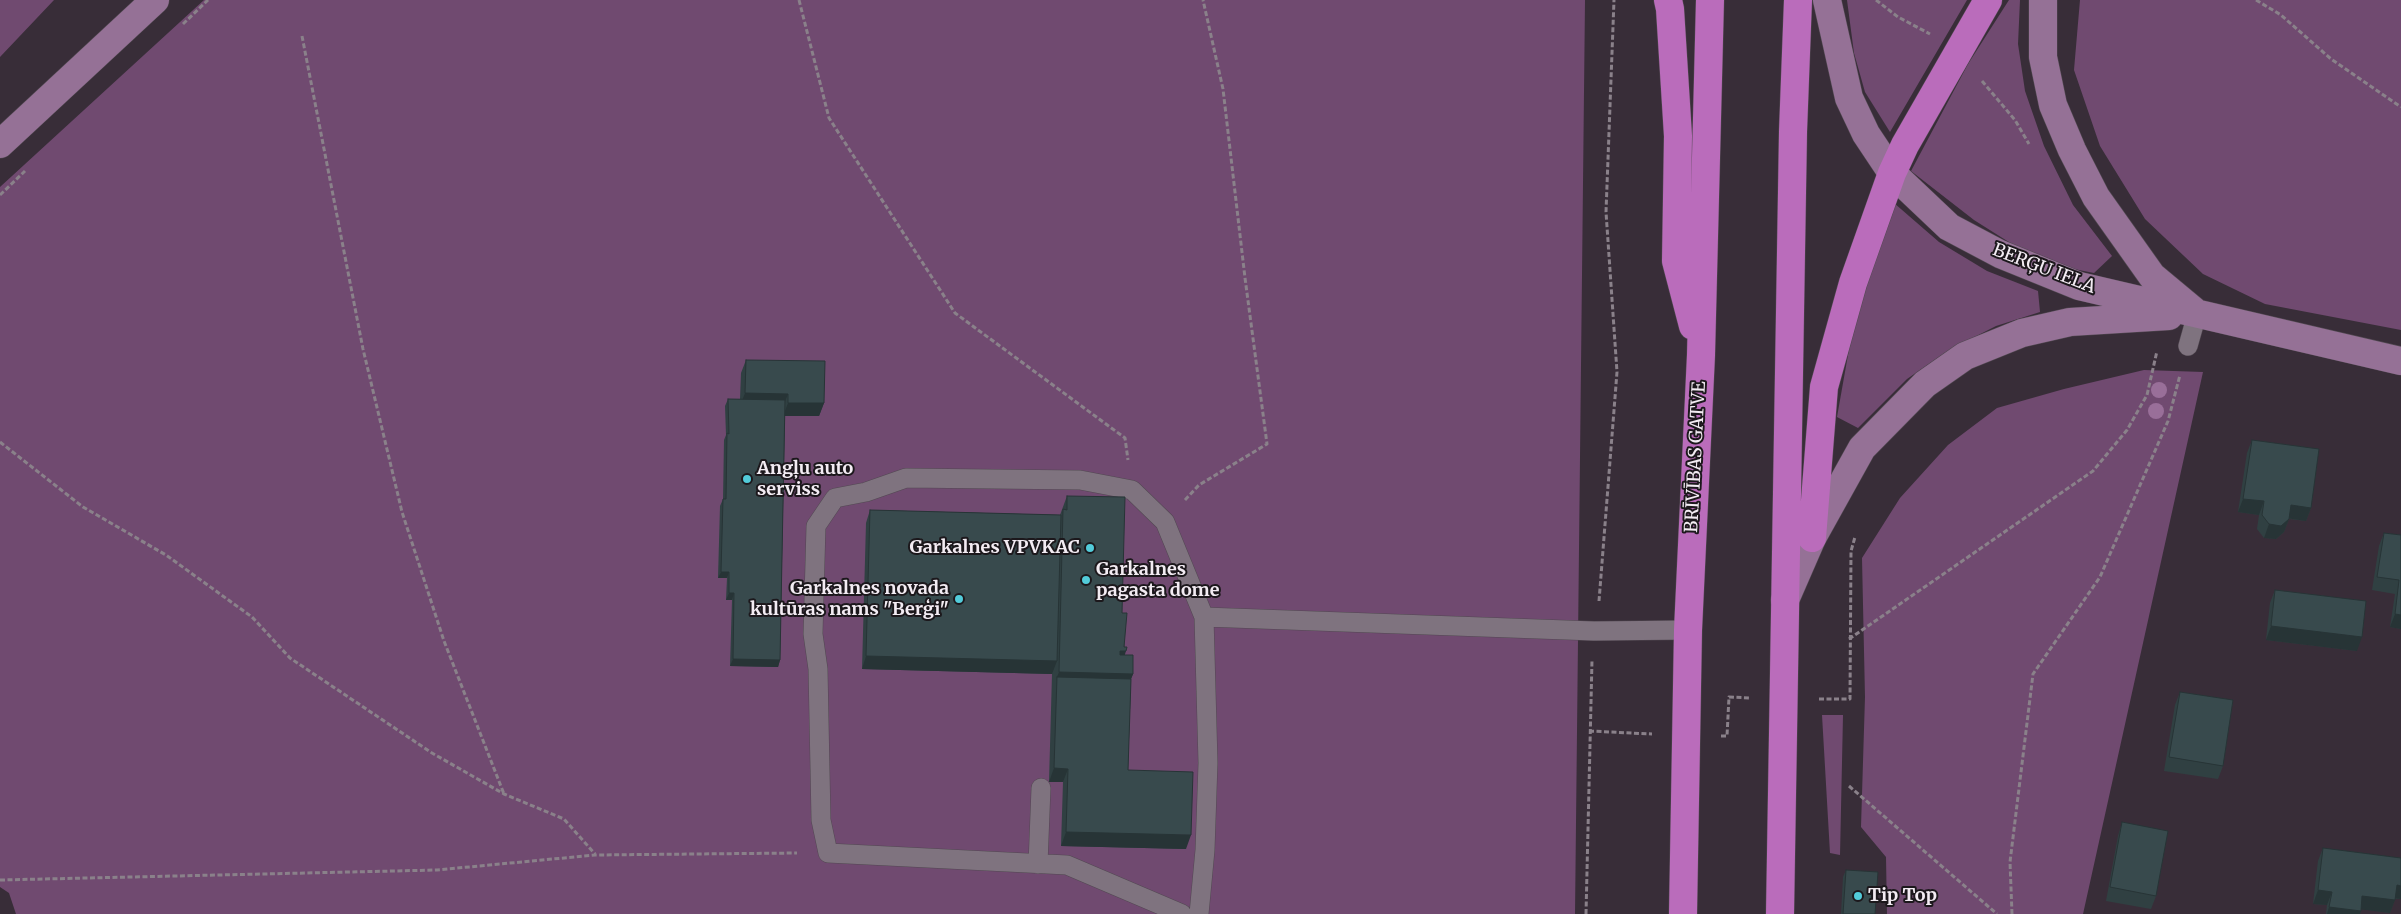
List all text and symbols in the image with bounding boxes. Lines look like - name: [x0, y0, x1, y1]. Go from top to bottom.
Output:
- street label: BERĢU IELA: [1989, 239, 2099, 299]
- street label: BRĪVĪBAS GATVE: [1681, 381, 1711, 533]
- place label: Angļu auto serviss: [757, 458, 853, 500]
- marker: Angļu auto serviss: [741, 473, 753, 485]
- place label: Garkalnes VPVKAC: [910, 537, 1080, 559]
- marker: Garkalnes VPVKAC: [1084, 542, 1096, 554]
- place label: Garkalnes pagasta dome: [1096, 559, 1219, 602]
- marker: Garkalnes pagasta dome: [1080, 574, 1092, 586]
- place label: Garkalnes novada kultūras nams "Berģi": [750, 578, 949, 620]
- marker: Garkalnes novada kultūras nams "Berģi": [953, 593, 965, 605]
- place label: Tip Top: [1868, 885, 1937, 907]
- marker: Tip Top: [1852, 890, 1864, 902]

